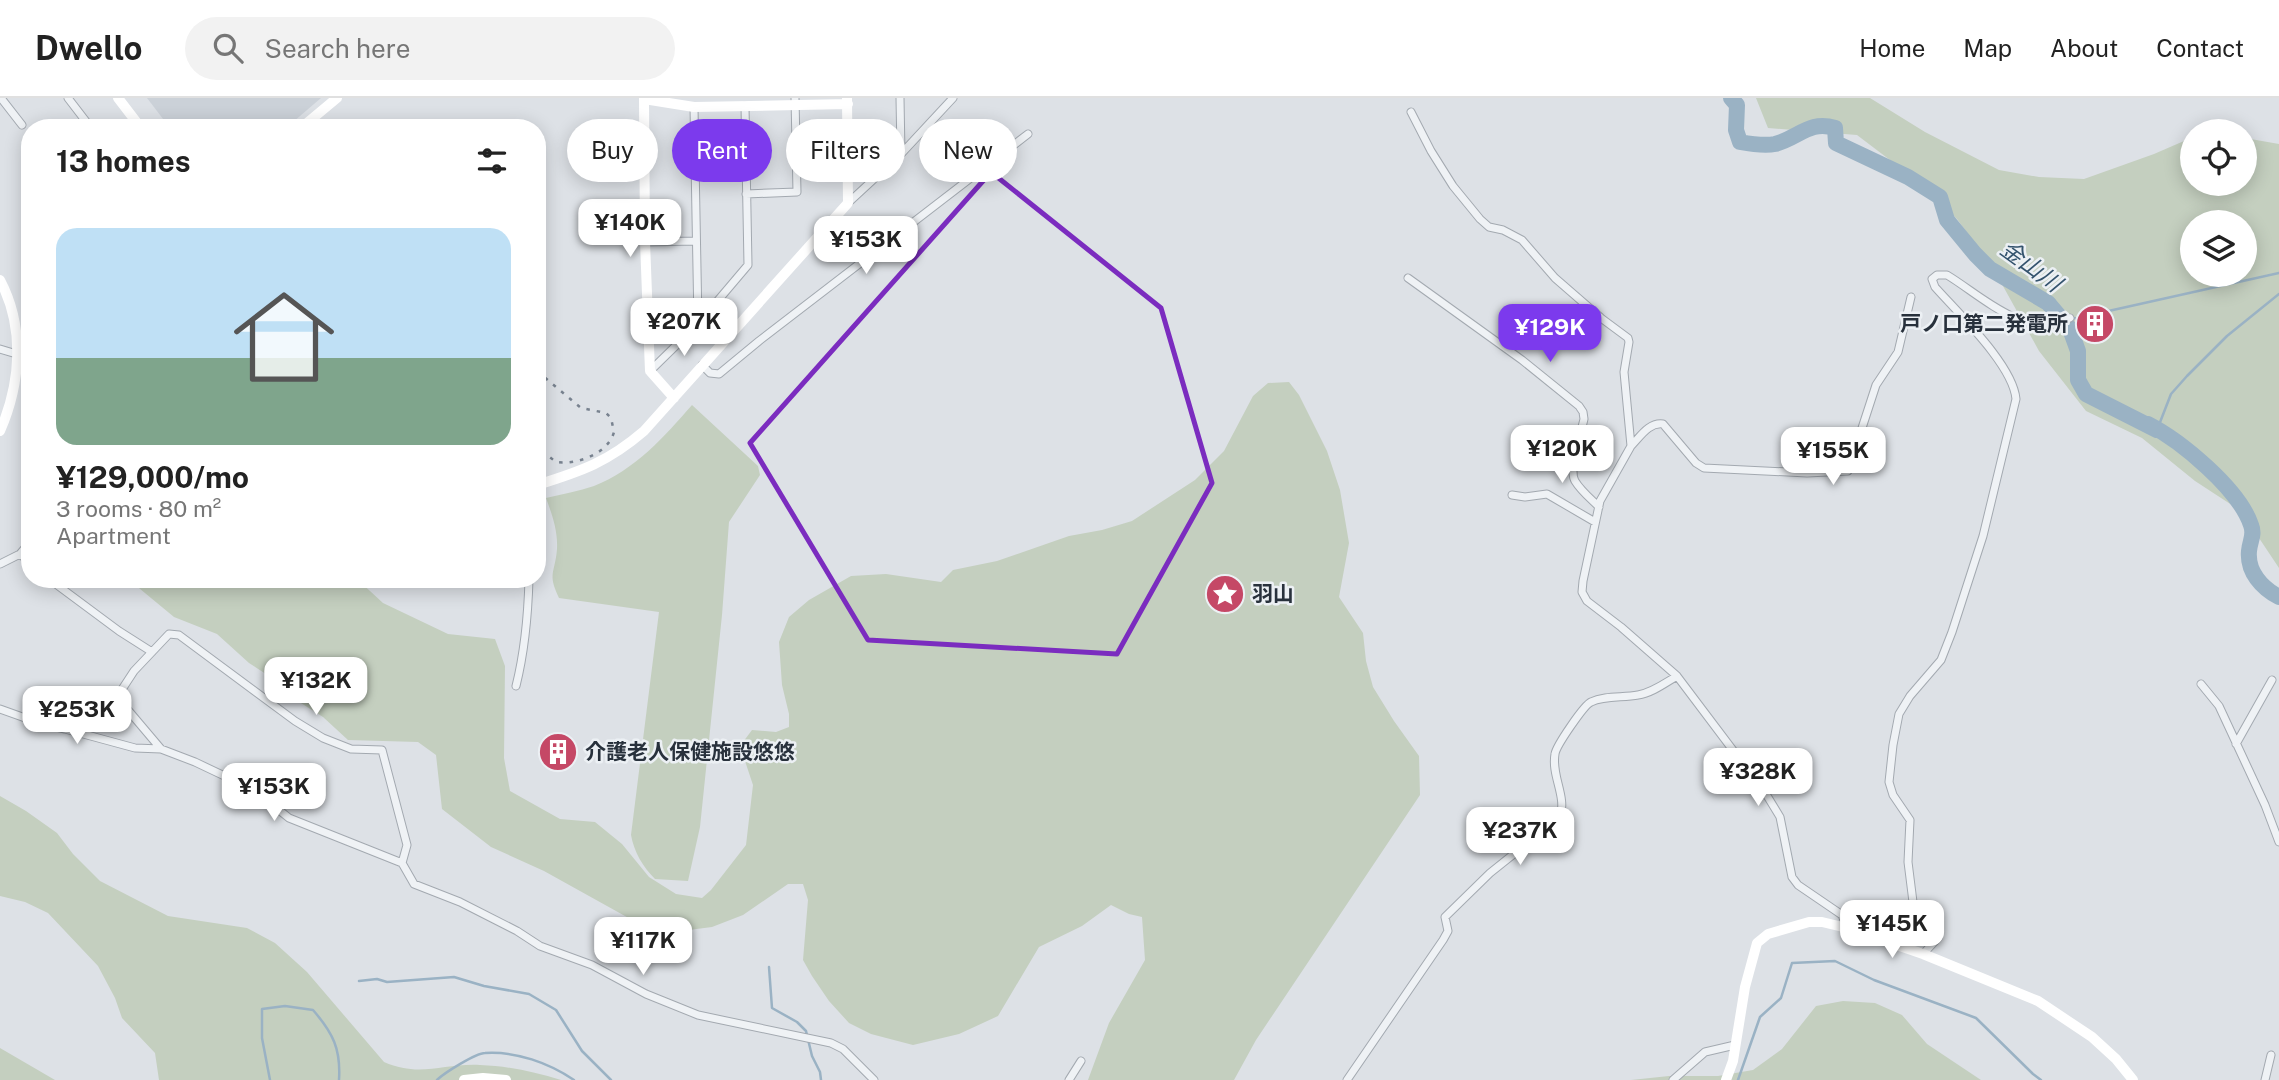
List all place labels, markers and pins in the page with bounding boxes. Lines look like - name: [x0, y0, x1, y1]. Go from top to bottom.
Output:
- pin: ¥140K: [581, 200, 679, 259]
- pin: ¥153K: [817, 216, 915, 276]
- pin: ¥207K: [635, 299, 733, 358]
- building icon: 戸ノ口第二発電所: [2074, 303, 2116, 345]
- pin: ¥129K: [1501, 304, 1599, 364]
- place label: 戸ノ口第二発電所: [1900, 311, 2068, 336]
- pin: ¥120K: [1513, 426, 1611, 485]
- pin: ¥155K: [1784, 428, 1882, 487]
- place icon: 羽山: [1204, 573, 1246, 615]
- place label: 羽山: [1252, 581, 1294, 606]
- pin: ¥132K: [267, 658, 365, 717]
- pin: ¥253K: [28, 686, 126, 746]
- building icon: 介護老人保健施設悠悠: [537, 731, 579, 773]
- place label: 介護老人保健施設悠悠: [585, 739, 795, 764]
- pin: ¥328K: [1709, 748, 1807, 808]
- pin: ¥153K: [225, 764, 323, 823]
- pin: ¥237K: [1471, 808, 1569, 867]
- pin: ¥145K: [1843, 900, 1941, 960]
- pin: ¥117K: [594, 918, 692, 977]

